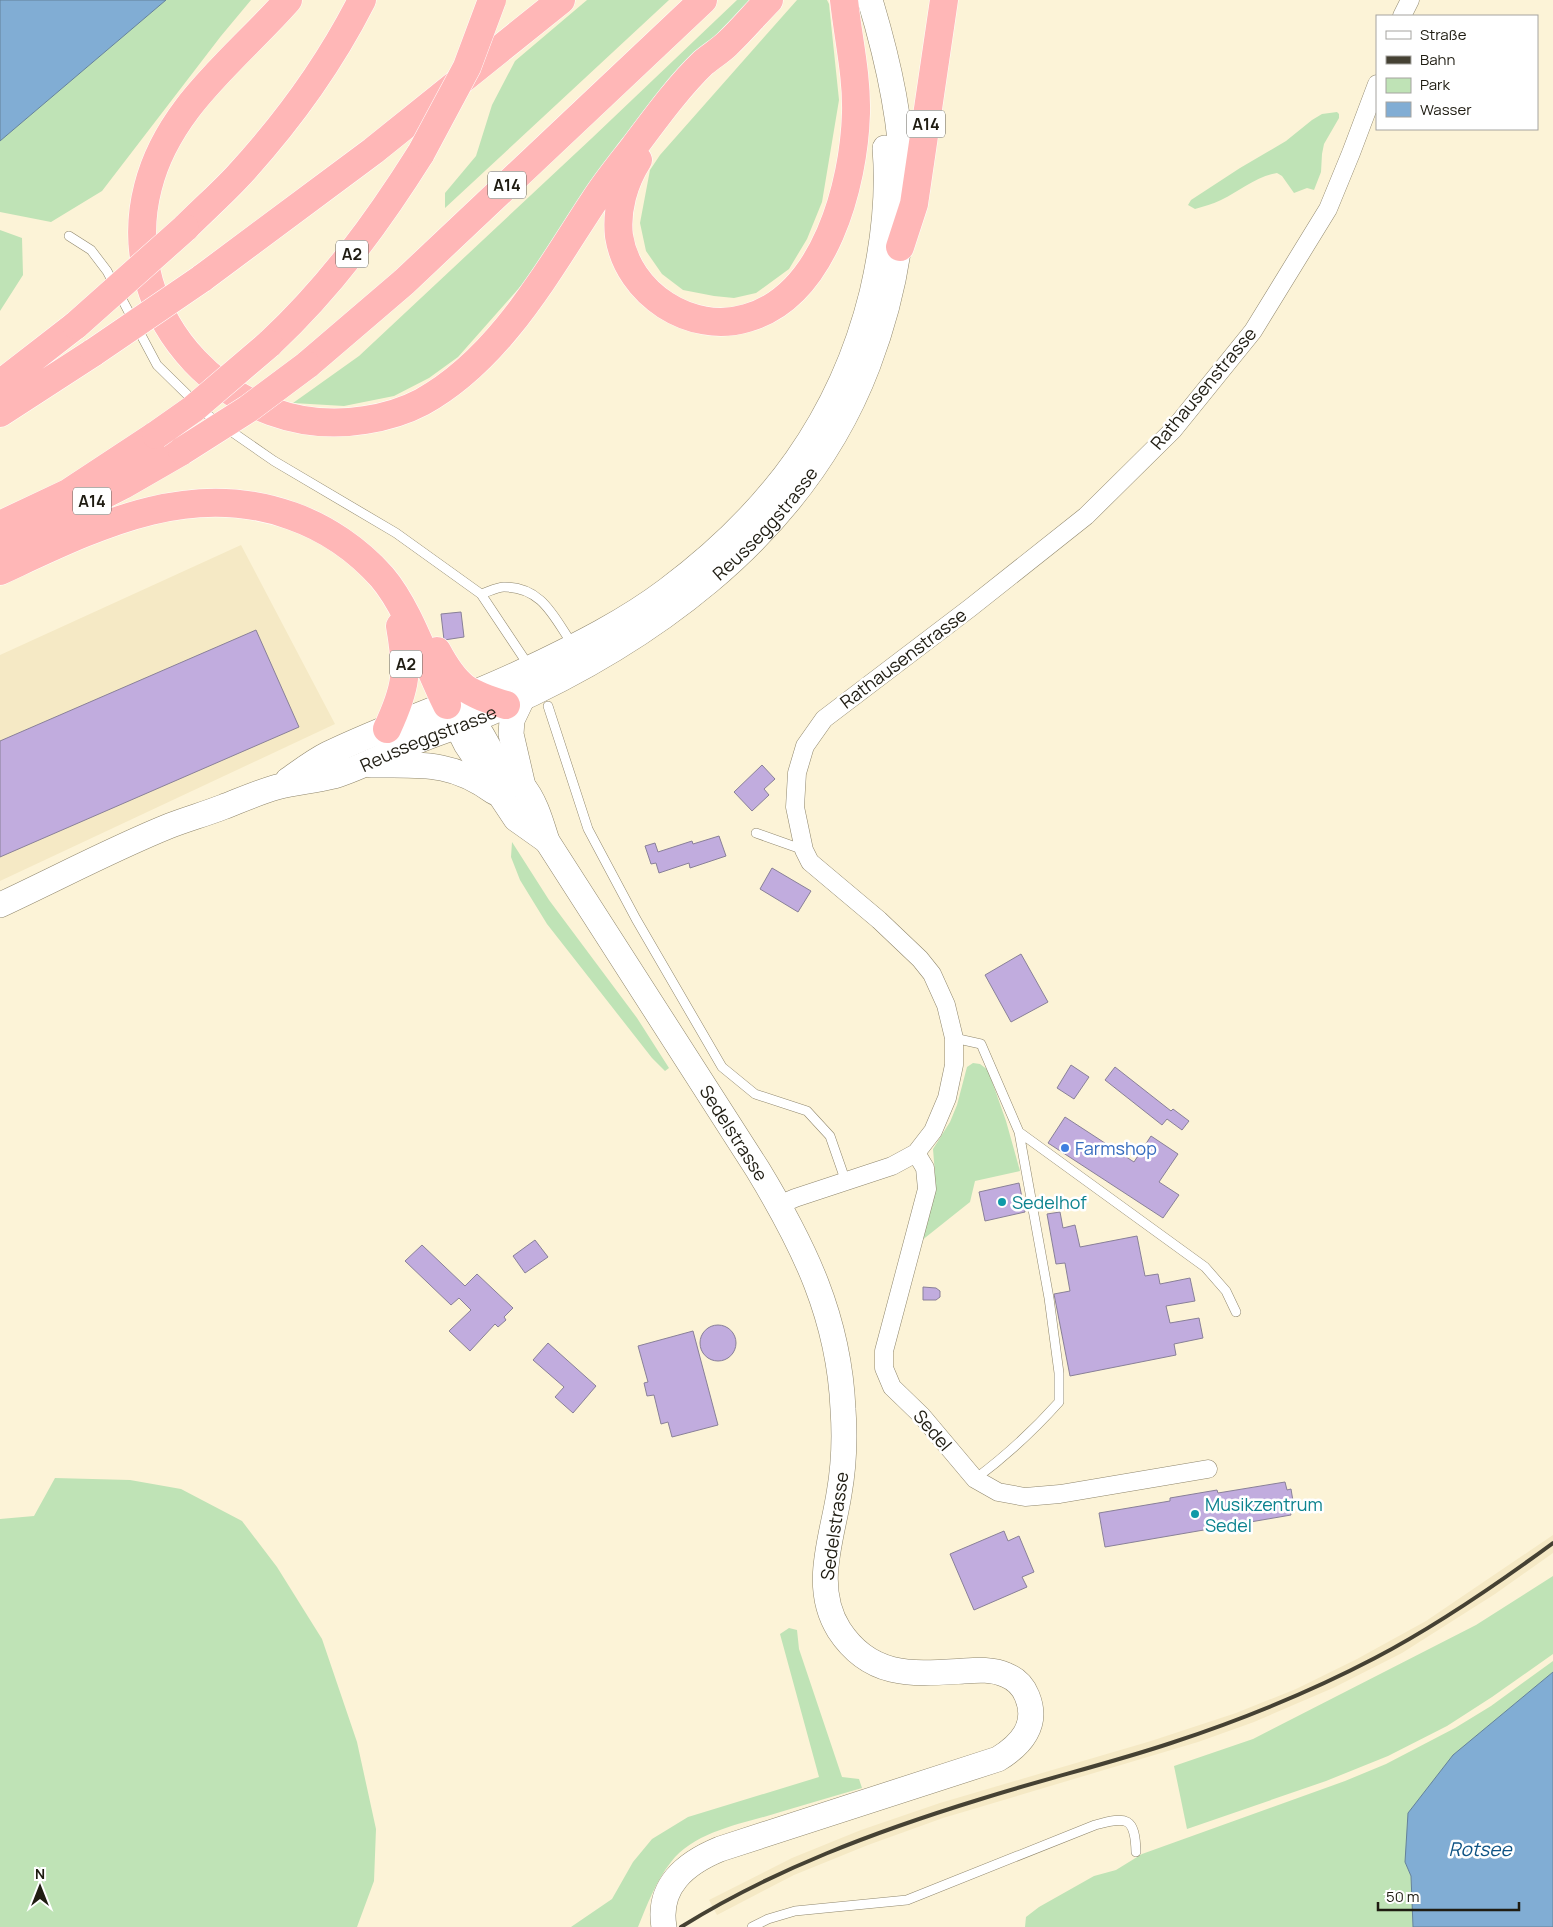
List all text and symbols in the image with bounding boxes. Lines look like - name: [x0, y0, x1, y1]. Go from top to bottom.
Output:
- legend: [1376, 15, 1538, 130]
- text: Straße: [1420, 24, 1467, 45]
- text: Bahn: [1420, 49, 1455, 70]
- text: Park: [1420, 74, 1450, 95]
- text: Wasser: [1420, 99, 1472, 120]
- road number: A14: [907, 110, 945, 138]
- road number: A14: [488, 172, 526, 198]
- road number: A2: [336, 240, 368, 268]
- street label: Rathausenstrasse: [1145, 322, 1261, 454]
- street label: Reusseggstrasse: [707, 462, 823, 585]
- road number: A14: [73, 488, 111, 514]
- street label: Rathausenstrasse: [835, 603, 971, 713]
- road number: A2: [390, 651, 422, 678]
- street label: Reusseggstrasse: [356, 699, 500, 777]
- street label: Sedelstrasse: [694, 1080, 774, 1185]
- place label: Farmshop: [1075, 1136, 1157, 1160]
- marker: Farmshop: [1059, 1142, 1071, 1154]
- place label: Sedelhof: [1012, 1190, 1087, 1214]
- marker: Sedelhof: [996, 1196, 1008, 1208]
- street label: Sedel: [909, 1404, 957, 1456]
- street label: Sedelstrasse: [815, 1470, 853, 1582]
- place label: Musikzentrum Sedel: [1205, 1492, 1323, 1537]
- marker: Musikzentrum Sedel: [1189, 1508, 1201, 1520]
- water label: Rotsee: [1448, 1836, 1513, 1862]
- north arrow: [15, 1862, 65, 1912]
- text: N: [35, 1864, 45, 1883]
- scale bar: [1378, 1880, 1519, 1912]
- text: 50 m: [1386, 1886, 1420, 1907]

